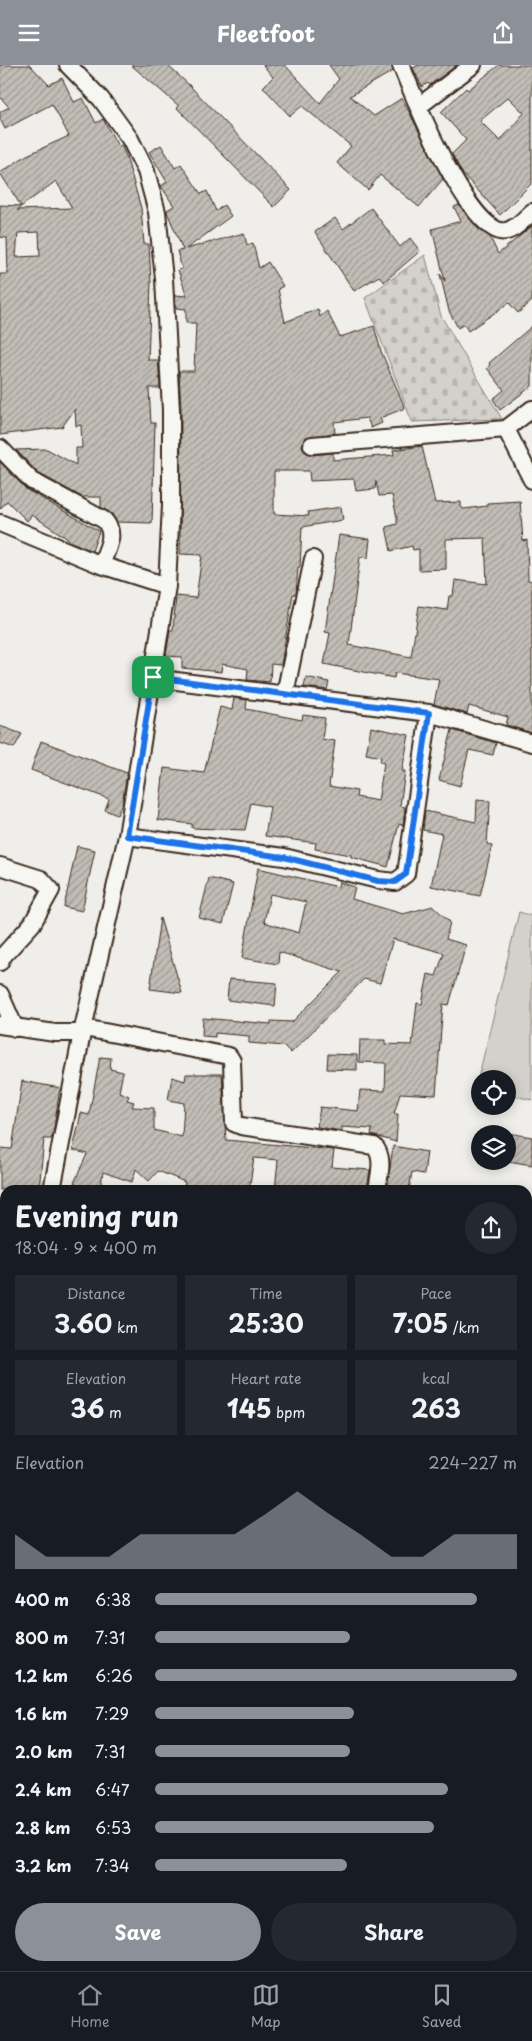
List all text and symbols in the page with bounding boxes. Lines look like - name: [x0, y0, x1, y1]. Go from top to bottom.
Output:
- text: Fleetfoot: [217, 16, 315, 49]
- icon: menu: [15, 19, 43, 47]
- icon: share: [489, 19, 517, 47]
- pin: [132, 656, 174, 698]
- icon: arrive: [139, 663, 167, 691]
- map controls: [471, 1070, 516, 1170]
- button: locate: [471, 1070, 516, 1115]
- button: layers: [471, 1125, 516, 1170]
- text: Evening run: [15, 1194, 179, 1237]
- button: share: [465, 1202, 517, 1254]
- text: 18:04 · 9 × 400 m: [15, 1235, 157, 1259]
- text: Distance: [67, 1283, 125, 1304]
- text: Time: [249, 1283, 283, 1304]
- text: Pace: [420, 1283, 452, 1304]
- text: 3.60: [54, 1304, 112, 1342]
- text: 25:30: [228, 1304, 304, 1342]
- text: 7:05: [392, 1304, 448, 1342]
- text: km: [112, 1317, 138, 1338]
- text: /km: [448, 1317, 480, 1338]
- text: Elevation: [66, 1368, 126, 1389]
- text: Heart rate: [231, 1368, 301, 1389]
- text: kcal: [422, 1368, 450, 1389]
- text: 36: [70, 1389, 104, 1427]
- text: 145: [227, 1389, 272, 1427]
- text: 263: [411, 1389, 461, 1427]
- text: m: [104, 1402, 122, 1423]
- text: bpm: [272, 1402, 305, 1423]
- text: Elevation: [15, 1450, 84, 1474]
- text: 224–227 m: [428, 1450, 517, 1474]
- text: 400 m: [15, 1587, 69, 1611]
- text: 6:38: [95, 1587, 131, 1611]
- text: 800 m: [15, 1625, 68, 1649]
- text: 7:31: [95, 1625, 125, 1649]
- text: 1.2 km: [15, 1663, 68, 1687]
- text: 6:26: [95, 1663, 133, 1687]
- text: 1.6 km: [15, 1701, 67, 1725]
- text: 7:29: [95, 1701, 129, 1725]
- text: 2.0 km: [15, 1739, 72, 1763]
- text: 7:31: [95, 1739, 125, 1763]
- text: 2.4 km: [15, 1777, 71, 1801]
- text: 6:47: [95, 1777, 130, 1801]
- text: 2.8 km: [15, 1815, 70, 1839]
- text: 6:53: [95, 1815, 131, 1839]
- text: 3.2 km: [15, 1853, 72, 1877]
- text: 7:34: [95, 1853, 130, 1877]
- button: Save: [15, 1903, 261, 1961]
- button: Share: [271, 1903, 517, 1961]
- tab: Home: [71, 1981, 109, 2032]
- tab: Map: [251, 1981, 281, 2032]
- tab: Saved: [422, 1981, 461, 2032]

